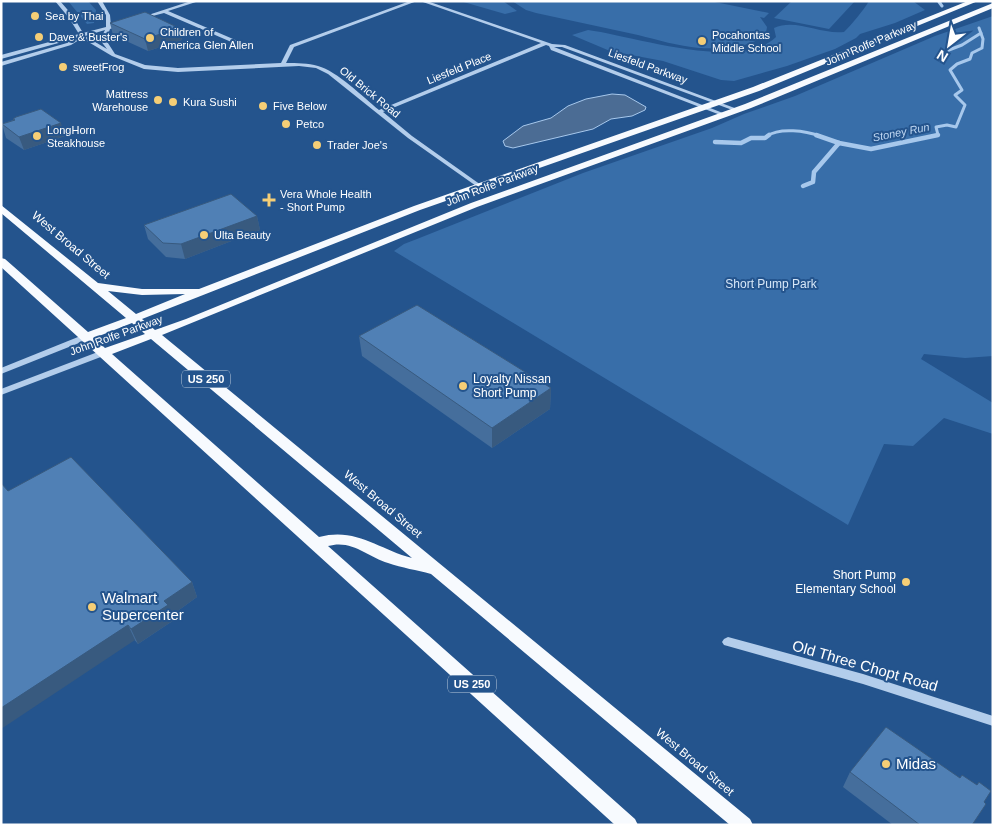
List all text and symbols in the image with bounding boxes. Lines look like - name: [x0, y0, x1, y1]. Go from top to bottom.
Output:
- marker: Sea by Thai: [29, 10, 41, 22]
- place label: Sea by Thai: [45, 10, 104, 22]
- street label: John Rolfe Parkway: [824, 18, 919, 68]
- north arrow: [924, 20, 974, 70]
- place label: Children of America Glen Allen: [160, 26, 254, 51]
- place label: Pocahontas Middle School: [712, 29, 781, 54]
- marker: Dave & Buster's: [33, 31, 45, 43]
- place label: Dave & Buster's: [49, 31, 128, 43]
- marker: Children of America Glen Allen: [144, 32, 156, 44]
- marker: Pocahontas Middle School: [696, 35, 708, 47]
- street label: Liesfeld Parkway: [607, 46, 690, 86]
- text: N: [934, 47, 951, 66]
- street label: Liesfeld Place: [425, 50, 493, 86]
- marker: sweetFrog: [57, 61, 69, 73]
- place label: sweetFrog: [73, 61, 124, 73]
- street label: Old Brick Road: [337, 64, 403, 120]
- place label: Mattress Warehouse: [92, 88, 148, 113]
- marker: Mattress Warehouse: [152, 94, 164, 106]
- marker: Kura Sushi: [167, 96, 179, 108]
- place label: Kura Sushi: [183, 96, 237, 108]
- marker: Five Below: [257, 100, 269, 112]
- place label: Five Below: [273, 100, 327, 112]
- marker: Petco: [280, 118, 292, 130]
- place label: Petco: [296, 118, 324, 130]
- water label: Stoney Run: [872, 121, 930, 143]
- place label: LongHorn Steakhouse: [47, 124, 105, 149]
- marker: LongHorn Steakhouse: [31, 130, 43, 142]
- marker: Trader Joe's: [311, 139, 323, 151]
- place label: Trader Joe's: [327, 139, 388, 151]
- street label: John Rolfe Parkway: [444, 162, 540, 208]
- place label: Vera Whole Health - Short Pump: [280, 188, 372, 213]
- marker: Vera Whole Health - Short Pump: [262, 193, 276, 207]
- street label: West Broad Street: [29, 208, 113, 282]
- marker: Ulta Beauty: [198, 229, 210, 241]
- place label: Ulta Beauty: [214, 229, 271, 241]
- park label: Short Pump Park: [725, 277, 818, 291]
- street label: John Rolfe Parkway: [68, 312, 164, 357]
- road number: US 250: [182, 370, 230, 388]
- place label: Loyalty Nissan Short Pump: [473, 372, 551, 400]
- marker: Loyalty Nissan Short Pump: [457, 380, 469, 392]
- street label: West Broad Street: [341, 467, 425, 541]
- place label: Short Pump Elementary School: [795, 568, 896, 596]
- marker: Short Pump Elementary School: [900, 576, 912, 588]
- place label: Walmart Supercenter: [102, 589, 184, 623]
- marker: Walmart Supercenter: [86, 601, 98, 613]
- street label: Old Three Chopt Road: [790, 637, 940, 694]
- road number: US 250: [448, 676, 496, 692]
- street label: West Broad Street: [653, 725, 737, 799]
- place label: Midas: [896, 755, 936, 772]
- marker: Midas: [880, 758, 892, 770]

